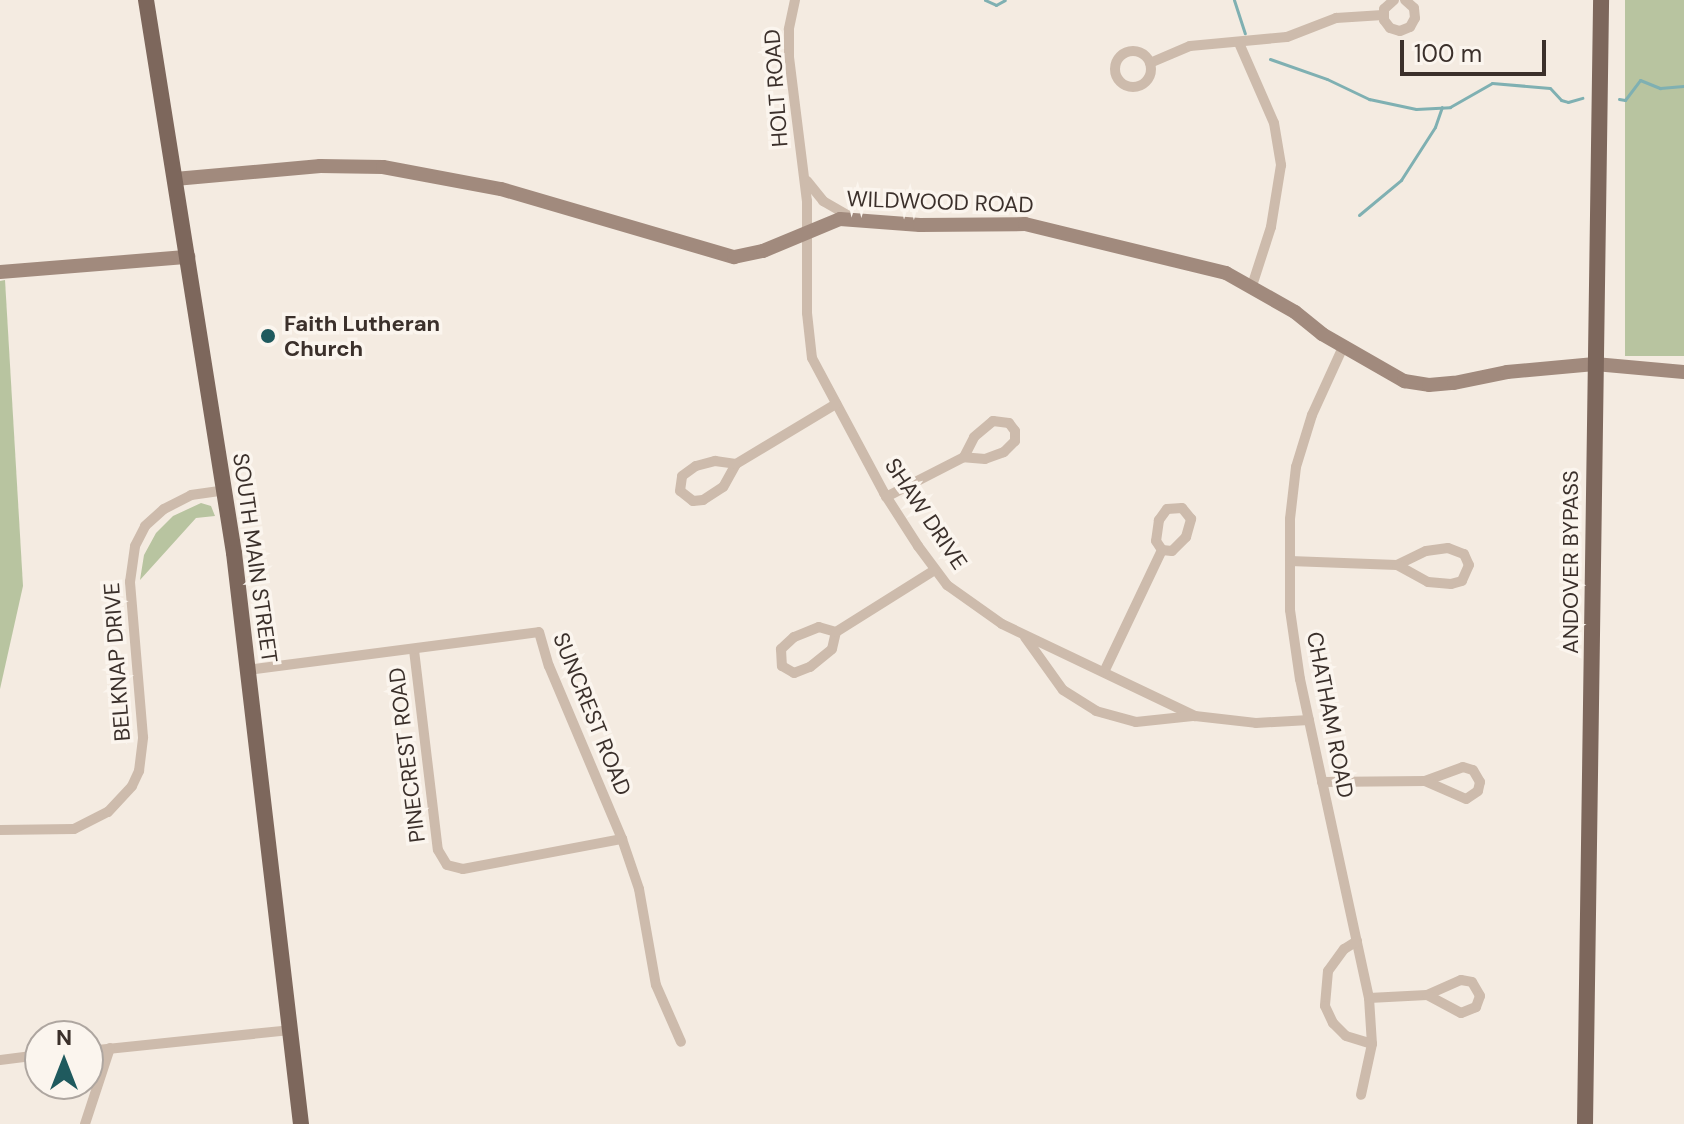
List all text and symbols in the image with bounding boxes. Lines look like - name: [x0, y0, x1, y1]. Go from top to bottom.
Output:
- scale bar: [1404, 24, 1550, 74]
- street label: HOLT ROAD: [759, 28, 793, 148]
- text: 100 m: [1414, 38, 1482, 69]
- street label: WILDWOOD ROAD: [846, 186, 1034, 218]
- place label: Faith Lutheran Church: [284, 310, 440, 362]
- marker: Faith Lutheran Church: [259, 327, 277, 345]
- street label: SOUTH MAIN STREET: [227, 451, 283, 665]
- street label: SHAW DRIVE: [879, 453, 973, 575]
- street label: ANDOVER BYPASS: [1558, 470, 1584, 654]
- street label: BELKNAP DRIVE: [98, 582, 136, 742]
- street label: SUNCREST ROAD: [547, 629, 637, 799]
- street label: CHATHAM ROAD: [1301, 630, 1359, 800]
- street label: PINECREST ROAD: [383, 666, 431, 844]
- north arrow: [24, 1020, 104, 1100]
- text: N: [56, 1023, 72, 1052]

